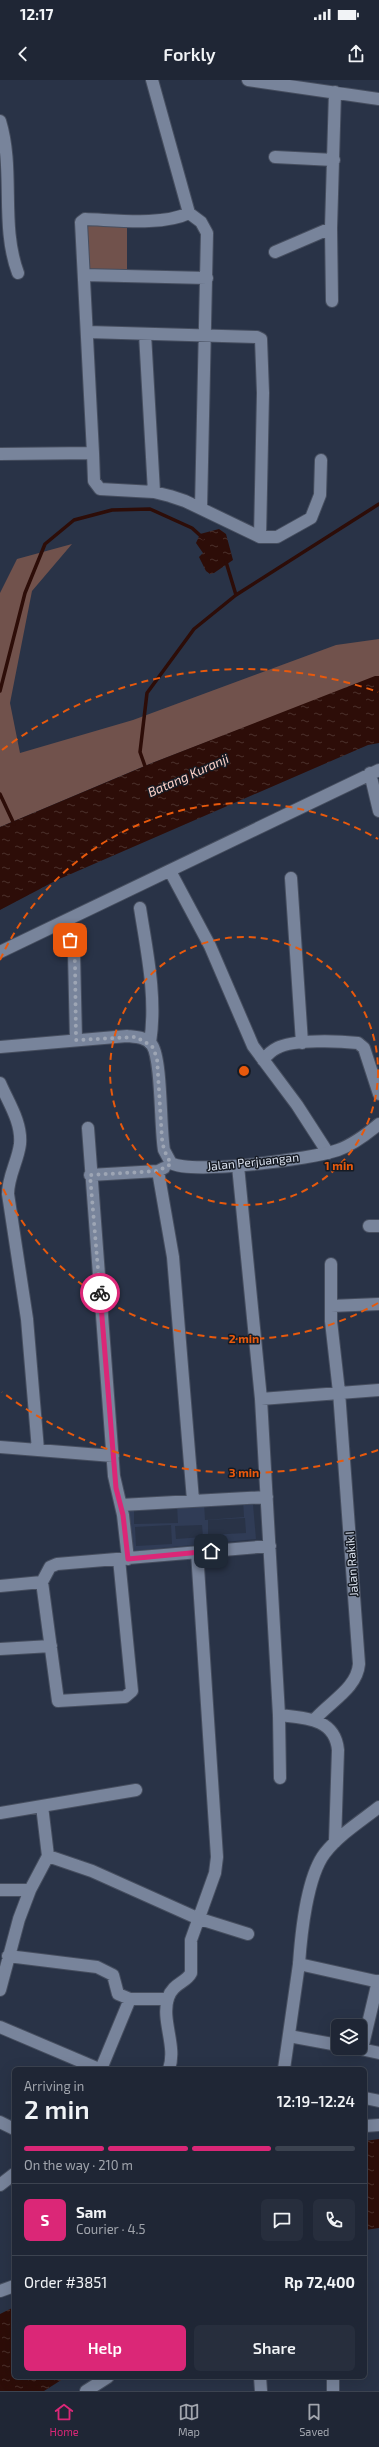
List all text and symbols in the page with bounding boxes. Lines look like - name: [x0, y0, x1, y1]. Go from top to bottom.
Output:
- text: 12:17: [20, 5, 53, 23]
- icon: back: [12, 43, 34, 65]
- text: Forkly: [163, 43, 216, 65]
- icon: share: [345, 43, 367, 65]
- water label: Batang Kuranji: [145, 750, 231, 800]
- pin: [53, 923, 87, 957]
- icon: bag: [59, 929, 81, 951]
- centre of rings: [237, 1064, 251, 1078]
- street label: Jalan Perjuangan: [206, 1149, 300, 1174]
- text: 1 min: [325, 1158, 353, 1172]
- courier: [80, 1273, 120, 1313]
- icon: bike: [89, 1282, 111, 1304]
- text: 2 min: [229, 1331, 259, 1345]
- text: 3 min: [229, 1465, 259, 1479]
- street label: Jalan Rakik I: [342, 1531, 360, 1597]
- pin: [194, 1534, 228, 1568]
- icon: home: [200, 1540, 222, 1562]
- map controls: [331, 2019, 367, 2055]
- button: layers: [331, 2019, 367, 2055]
- text: Arriving in: [24, 2078, 84, 2094]
- text: 12:19–12:24: [277, 2092, 355, 2110]
- text: 2 min: [24, 2093, 90, 2124]
- text: On the way · 210 m: [24, 2157, 133, 2173]
- button: chat: [261, 2199, 303, 2241]
- button: phone: [313, 2199, 355, 2241]
- text: Sam: [76, 2203, 107, 2221]
- text: S: [41, 2211, 49, 2229]
- text: Courier · 4.5: [76, 2221, 145, 2237]
- text: Order #3851: [24, 2273, 107, 2291]
- text: Rp 72,400: [284, 2273, 355, 2291]
- button: Help: [24, 2325, 186, 2371]
- button: Share: [194, 2325, 355, 2371]
- tab: Home: [50, 2401, 79, 2438]
- tab: Map: [178, 2401, 200, 2438]
- tab: Saved: [299, 2401, 329, 2438]

